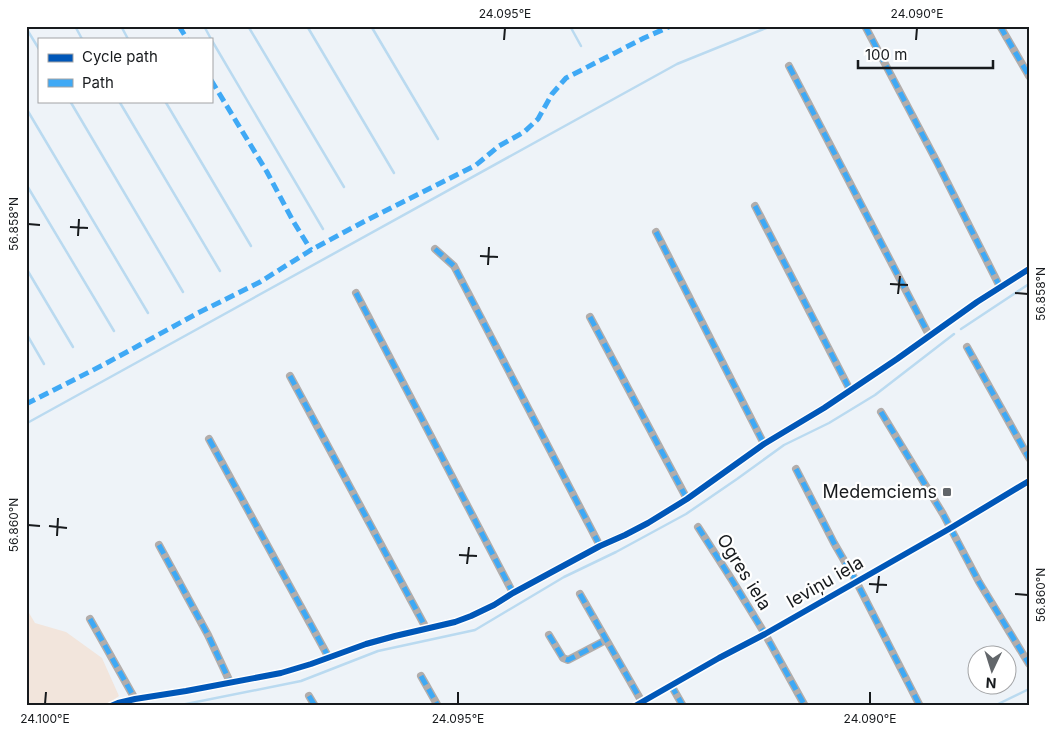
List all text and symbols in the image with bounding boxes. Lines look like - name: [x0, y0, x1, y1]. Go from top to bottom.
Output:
- text: 24.095°E: [479, 6, 531, 21]
- text: 24.090°E: [891, 6, 943, 21]
- legend: [38, 38, 212, 102]
- scale bar: [858, 38, 992, 70]
- text: 100 m: [865, 45, 907, 64]
- text: Cycle path: [82, 47, 158, 66]
- text: Path: [82, 73, 114, 92]
- text: 56.858°N: [6, 197, 21, 251]
- text: 56.858°N: [1033, 267, 1048, 321]
- place label: Medemciems: [823, 481, 937, 502]
- marker: Medemciems: [941, 486, 953, 498]
- text: 56.860°N: [6, 498, 21, 552]
- street label: Ogres iela: [713, 530, 776, 614]
- street label: Ieviņu iela: [783, 551, 867, 613]
- text: 56.860°N: [1033, 568, 1048, 622]
- north arrow: [968, 644, 1018, 694]
- text: N: [985, 675, 997, 692]
- text: 24.100°E: [20, 711, 70, 726]
- text: 24.095°E: [432, 711, 484, 726]
- text: 24.090°E: [844, 711, 896, 726]

